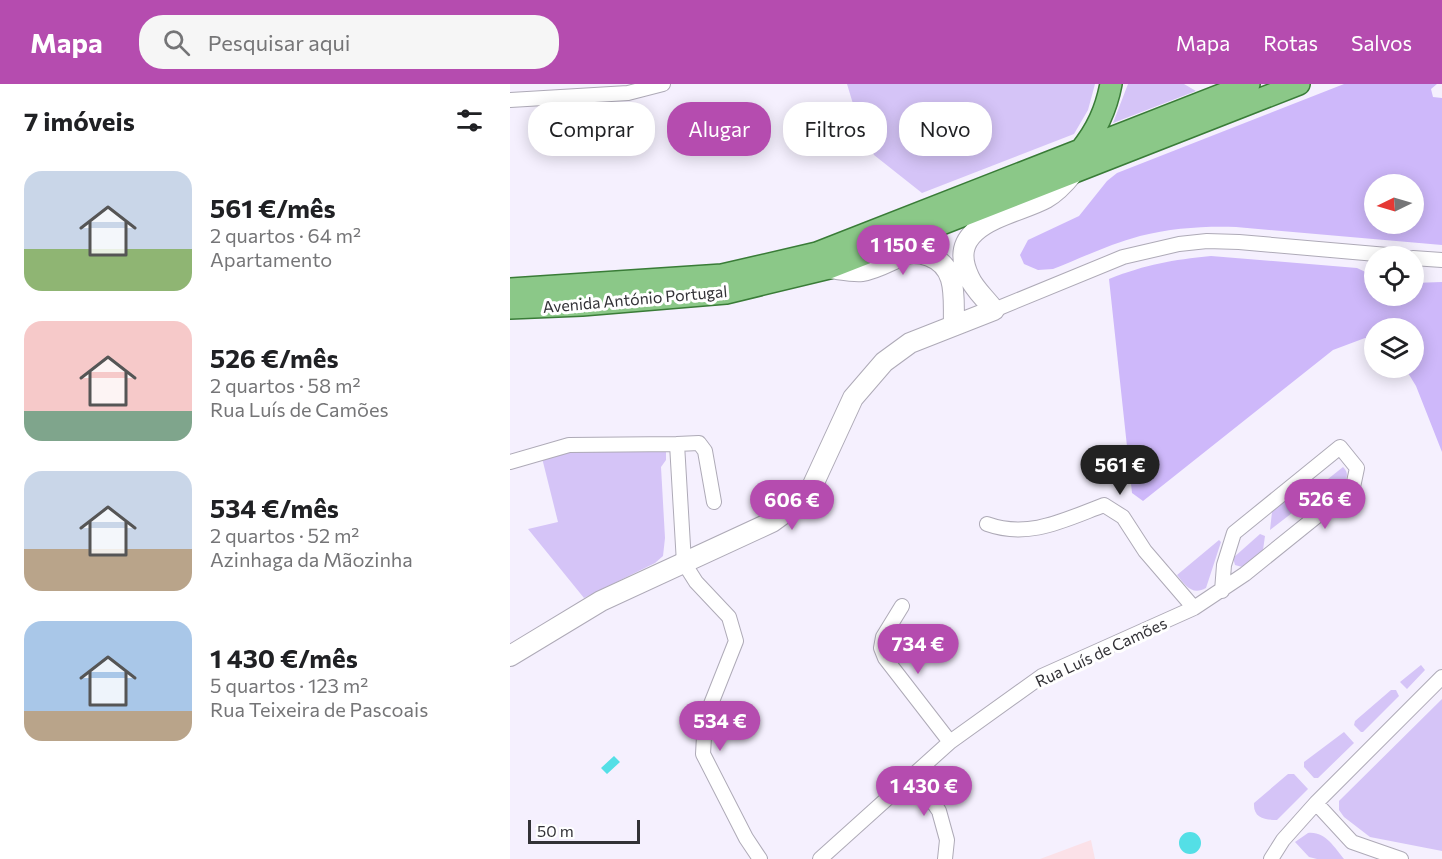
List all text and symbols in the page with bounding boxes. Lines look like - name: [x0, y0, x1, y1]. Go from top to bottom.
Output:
- search box: [139, 15, 559, 69]
- text: Mapa: [30, 25, 103, 59]
- icon: search: [160, 26, 193, 59]
- text: Pesquisar aqui: [208, 29, 350, 56]
- text: Mapa: [1176, 30, 1230, 55]
- text: Rotas: [1263, 30, 1318, 55]
- text: Salvos: [1351, 30, 1412, 55]
- chip: Comprar: [528, 102, 655, 156]
- chip: Alugar: [667, 102, 771, 156]
- chip: Filtros: [783, 102, 887, 156]
- chip: Novo: [899, 102, 992, 156]
- icon: filters: [453, 104, 486, 137]
- text: 7 imóveis: [24, 105, 135, 136]
- north arrow: [1364, 174, 1424, 234]
- map controls: [1364, 174, 1424, 378]
- text: 561 €/mês: [210, 192, 336, 223]
- icon: home: [72, 195, 144, 267]
- text: 2 quartos · 64 m²: [210, 223, 361, 247]
- pin: 1 150 €: [848, 225, 958, 276]
- text: 1 150 €: [871, 232, 935, 256]
- button: locate: [1364, 246, 1424, 306]
- text: Apartamento: [210, 247, 332, 271]
- street label: Avenida António Portugal: [542, 281, 728, 316]
- button: layers: [1364, 318, 1424, 378]
- text: 526 €/mês: [210, 342, 339, 373]
- icon: home: [72, 345, 144, 417]
- text: 2 quartos · 58 m²: [210, 373, 360, 397]
- text: Rua Luís de Camões: [210, 397, 389, 421]
- pin: 561 €: [1078, 445, 1162, 496]
- text: 561 €: [1095, 452, 1145, 476]
- pin: 526 €: [1283, 479, 1367, 530]
- pin: 606 €: [750, 480, 834, 531]
- text: 526 €: [1298, 486, 1352, 510]
- text: 606 €: [764, 487, 820, 511]
- text: 534 €/mês: [210, 492, 339, 523]
- icon: home: [72, 495, 144, 567]
- text: 2 quartos · 52 m²: [210, 523, 359, 547]
- text: Azinhaga da Mãozinha: [210, 547, 413, 571]
- street label: Rua Luís de Camões: [1032, 613, 1170, 690]
- pin: 734 €: [876, 624, 960, 675]
- text: 734 €: [892, 631, 944, 655]
- text: 1 430 €/mês: [210, 642, 358, 673]
- icon: home: [72, 645, 144, 717]
- text: 5 quartos · 123 m²: [210, 673, 368, 697]
- text: Rua Teixeira de Pascoais: [210, 697, 428, 721]
- pin: 534 €: [678, 701, 762, 752]
- text: 534 €: [693, 708, 747, 732]
- pin: 1 430 €: [869, 766, 979, 817]
- text: 1 430 €: [890, 773, 958, 797]
- scale bar: [528, 817, 640, 844]
- text: 50 m: [537, 821, 574, 840]

